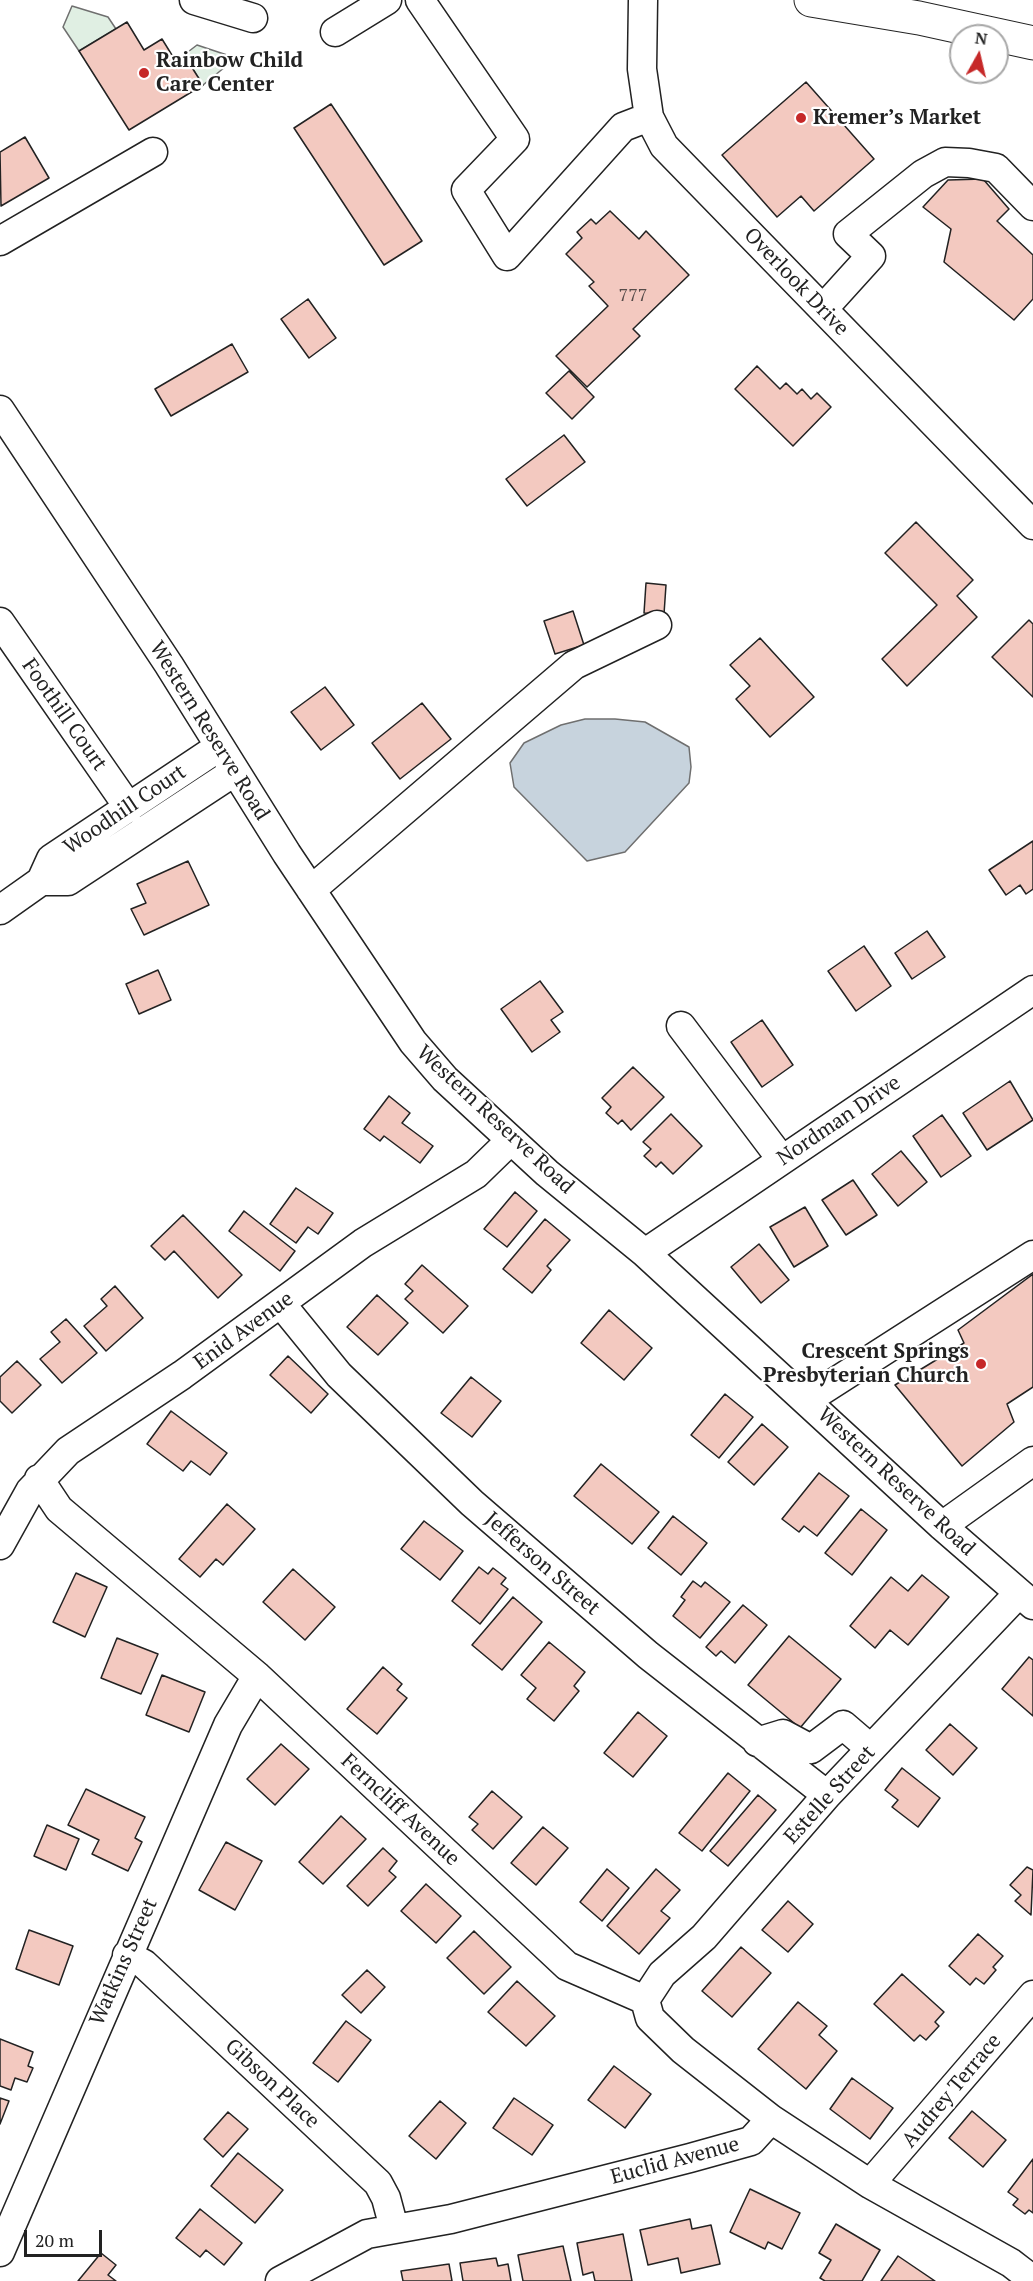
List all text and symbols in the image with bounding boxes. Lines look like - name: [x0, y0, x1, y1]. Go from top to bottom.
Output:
- north arrow: [949, 24, 1009, 84]
- text: N: [974, 26, 989, 50]
- place label: Rainbow Child Care Center: [156, 48, 303, 98]
- marker: Rainbow Child Care Center: [137, 66, 151, 80]
- place label: Kremer’s Market: [813, 105, 981, 131]
- marker: Kremer’s Market: [794, 111, 808, 125]
- street label: Overlook Drive: [738, 223, 854, 341]
- house number: 777: [619, 285, 647, 307]
- street label: Western Reserve Road: [144, 637, 274, 825]
- street label: Foothill Court: [16, 654, 112, 776]
- street label: Woodhill Court: [59, 760, 191, 860]
- street label: Western Reserve Road: [411, 1040, 579, 1200]
- street label: Nordman Drive: [773, 1071, 905, 1171]
- street label: Enid Avenue: [189, 1287, 299, 1375]
- place label: Crescent Springs Presbyterian Church: [763, 1339, 969, 1389]
- marker: Crescent Springs Presbyterian Church: [974, 1357, 988, 1371]
- street label: Western Reserve Road: [812, 1402, 980, 1562]
- street label: Jefferson Street: [479, 1507, 605, 1621]
- street label: Estelle Street: [779, 1740, 881, 1850]
- street label: Ferncliff Avenue: [335, 1749, 465, 1871]
- street label: Watkins Street: [85, 1895, 163, 2029]
- street label: Audrey Terrace: [897, 2029, 1007, 2153]
- street label: Gibson Place: [220, 2034, 324, 2134]
- street label: Euclid Avenue: [608, 2132, 742, 2190]
- scale bar: [27, 2218, 105, 2256]
- text: 20 m: [35, 2228, 74, 2252]

